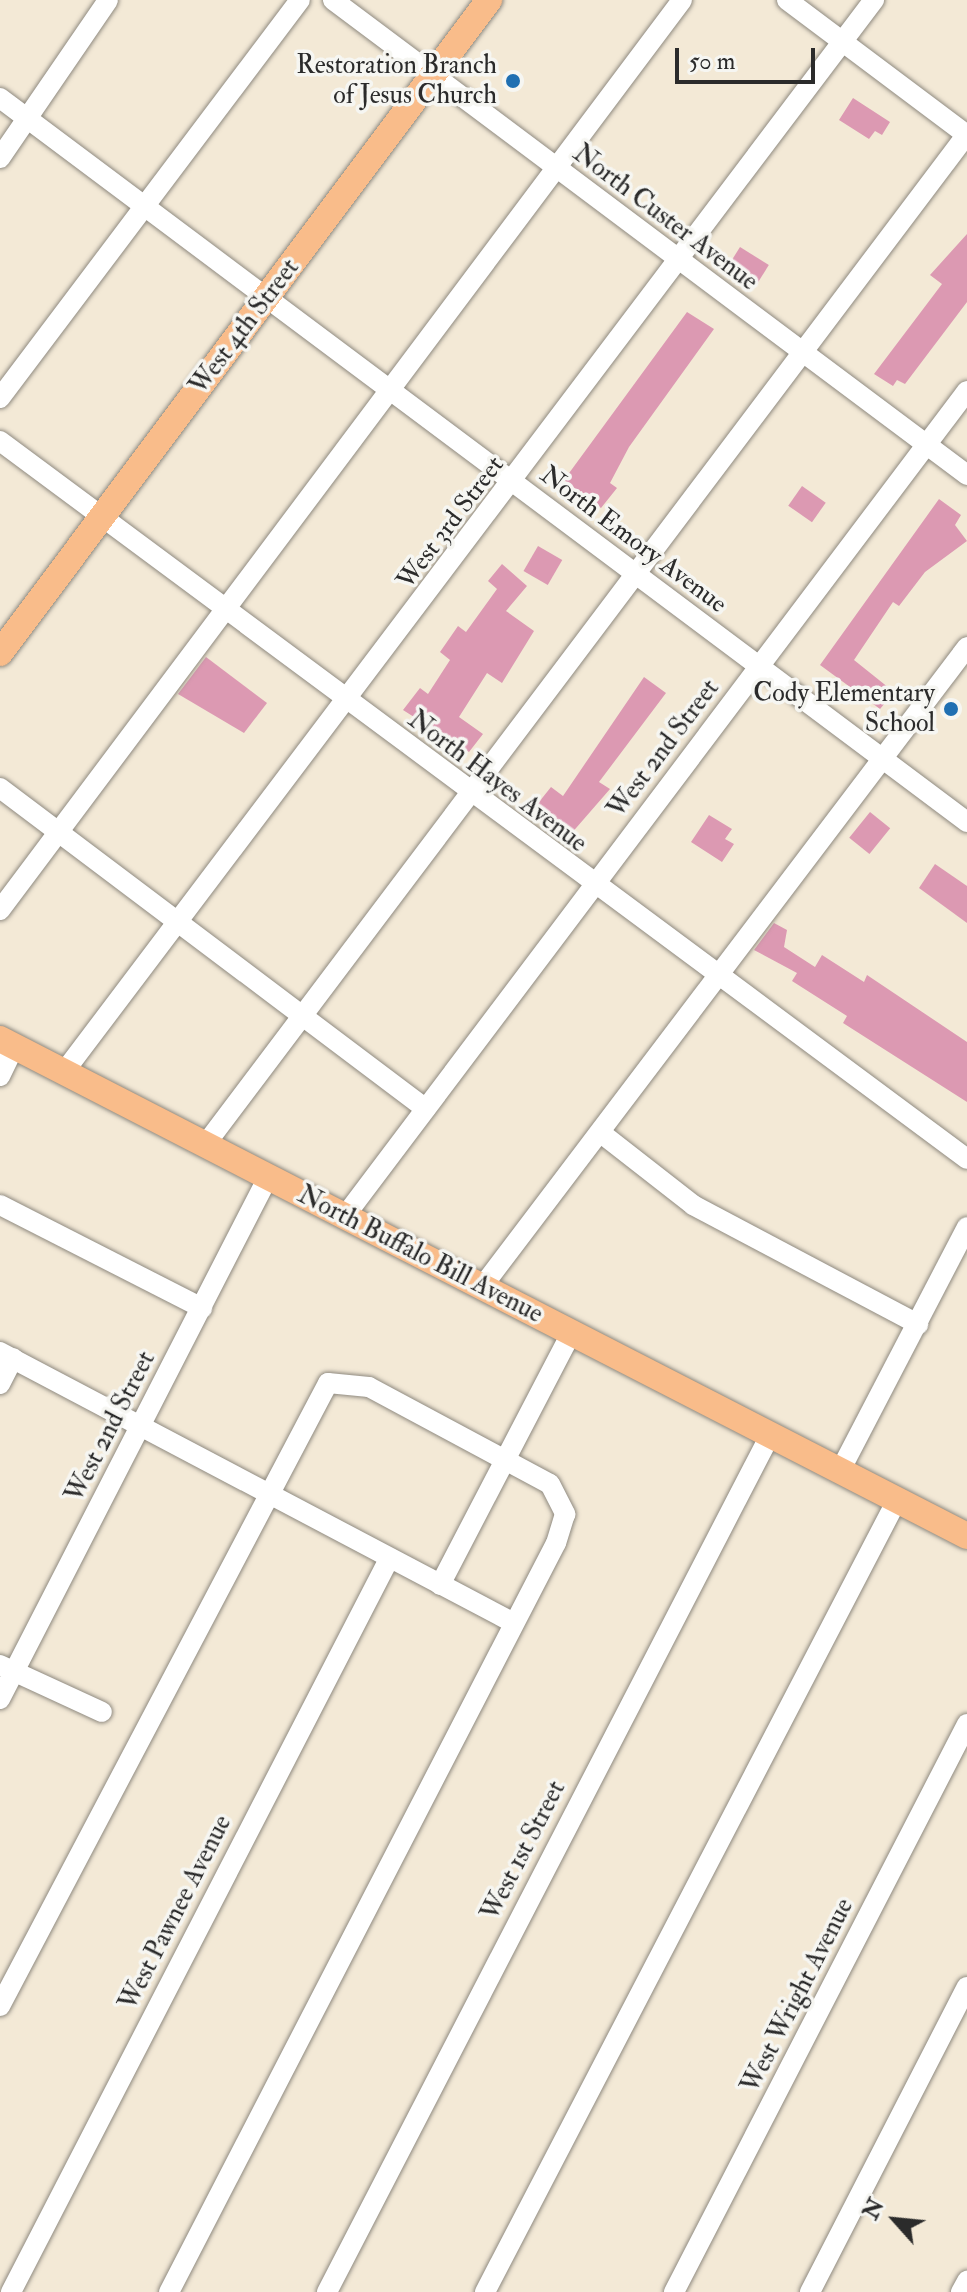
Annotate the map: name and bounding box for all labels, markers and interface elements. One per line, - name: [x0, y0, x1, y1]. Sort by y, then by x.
- scale bar: [679, 32, 819, 82]
- text: 50 m: [689, 46, 735, 77]
- place label: Restoration Branch of Jesus Church: [296, 50, 497, 112]
- marker: Restoration Branch of Jesus Church: [504, 72, 522, 90]
- street label: North Custer Avenue: [566, 138, 764, 298]
- street label: West 4th Street: [184, 253, 306, 401]
- street label: West 3rd Street: [391, 450, 511, 596]
- street label: North Emory Avenue: [534, 460, 732, 620]
- street label: West 2nd Street: [602, 674, 726, 824]
- place label: Cody Elementary School: [753, 678, 935, 740]
- marker: Cody Elementary School: [942, 700, 960, 718]
- street label: North Hayes Avenue: [401, 705, 593, 859]
- street label: North Buffalo Bill Avenue: [292, 1180, 548, 1330]
- street label: West 2nd Street: [60, 1346, 162, 1508]
- street label: West 1st Street: [475, 1776, 573, 1926]
- street label: West Pawnee Avenue: [113, 1810, 239, 2016]
- street label: West Wright Avenue: [736, 1894, 860, 2098]
- north arrow: [855, 2180, 935, 2260]
- text: N: [857, 2194, 891, 2224]

